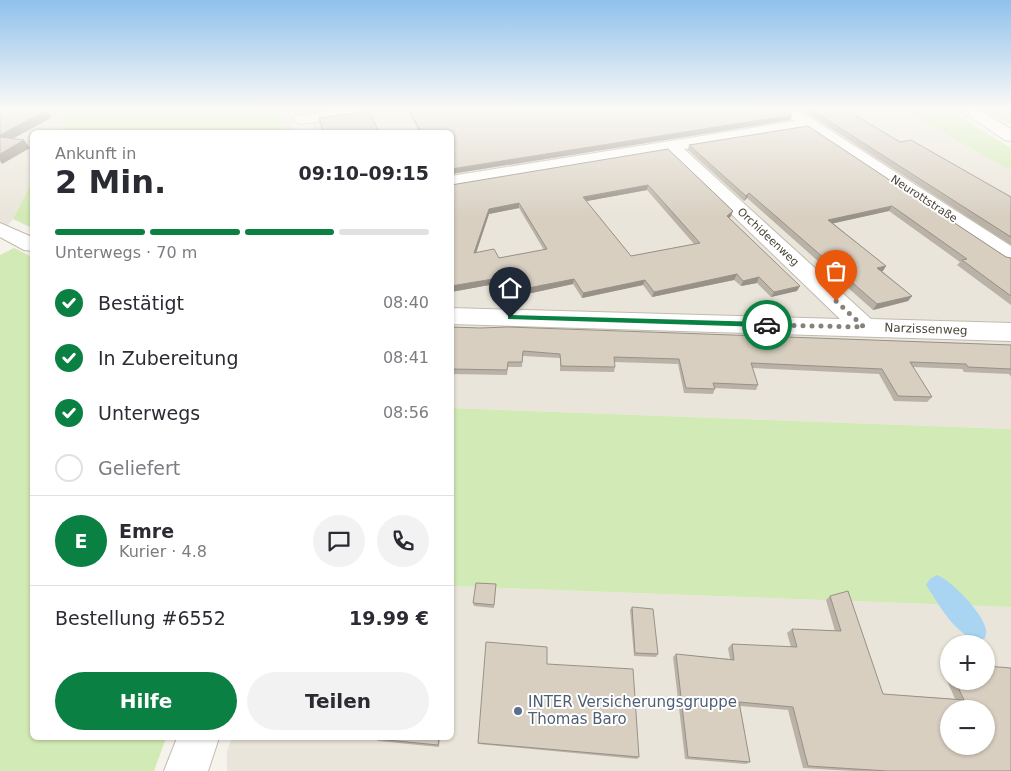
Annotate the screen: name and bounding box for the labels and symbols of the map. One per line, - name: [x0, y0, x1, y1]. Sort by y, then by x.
- street label: Neurottstraße: [888, 173, 960, 225]
- street label: Orchideenweg: [735, 205, 801, 269]
- pin: [815, 250, 857, 301]
- pin: [489, 267, 531, 318]
- courier: [742, 300, 792, 350]
- street label: Narzissenweg: [884, 321, 968, 337]
- place label: INTER Versicherungsgruppe Thomas Baro: [527, 693, 737, 728]
- marker: INTER Versicherungsgruppe Thomas Baro: [512, 705, 524, 717]

